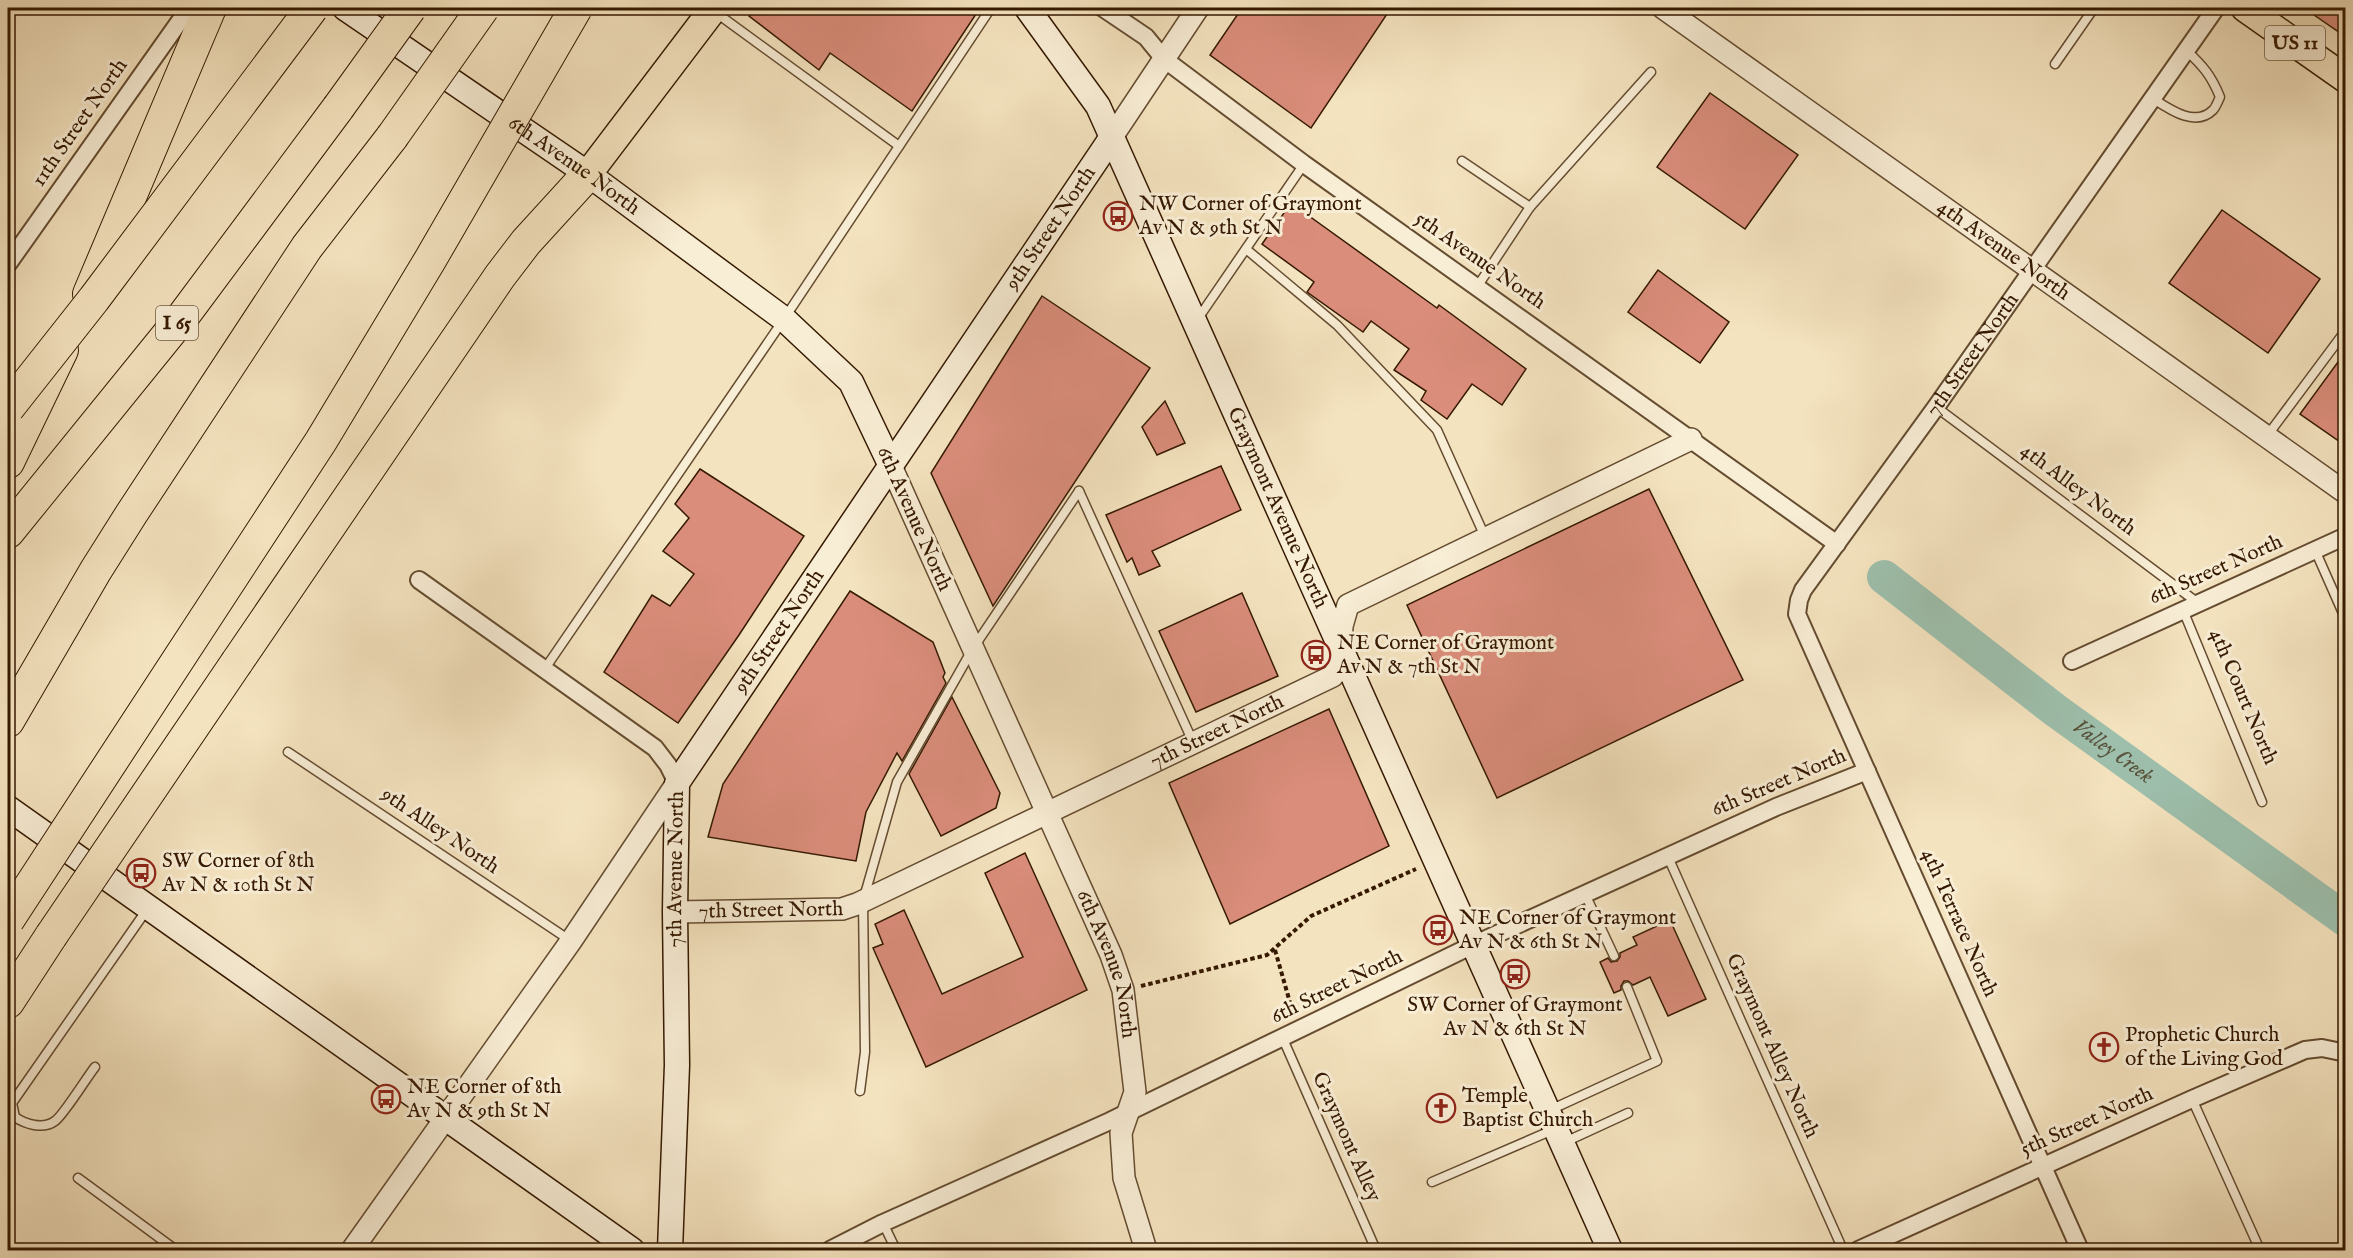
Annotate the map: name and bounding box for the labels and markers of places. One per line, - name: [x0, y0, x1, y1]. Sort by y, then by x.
- place label: NW Corner of Graymont Av N & 9th St N: [1138, 191, 1362, 242]
- bus stop icon: NW Corner of Graymont Av N & 9th St N: [1102, 200, 1134, 232]
- place label: NE Corner of Graymont Av N & 7th St N: [1336, 630, 1554, 681]
- bus stop icon: NE Corner of Graymont Av N & 7th St N: [1300, 639, 1332, 671]
- place label: SW Corner of 8th Av N & 10th St N: [161, 848, 315, 899]
- bus stop icon: SW Corner of 8th Av N & 10th St N: [125, 857, 157, 889]
- place label: NE Corner of Graymont Av N & 6th St N: [1458, 905, 1676, 956]
- bus stop icon: NE Corner of Graymont Av N & 6th St N: [1422, 914, 1454, 946]
- bus stop icon: SW Corner of Graymont Av N & 6th St N: [1499, 958, 1531, 990]
- place label: SW Corner of Graymont Av N & 6th St N: [1407, 992, 1623, 1043]
- place label: Prophetic Church of the Living God: [2125, 1022, 2284, 1073]
- church icon: Prophetic Church of the Living God: [2088, 1031, 2120, 1063]
- place label: NE Corner of 8th Av N & 9th St N: [406, 1074, 561, 1125]
- bus stop icon: NE Corner of 8th Av N & 9th St N: [370, 1083, 402, 1115]
- place label: Temple Baptist Church: [1462, 1083, 1593, 1134]
- church icon: Temple Baptist Church: [1425, 1092, 1457, 1124]

